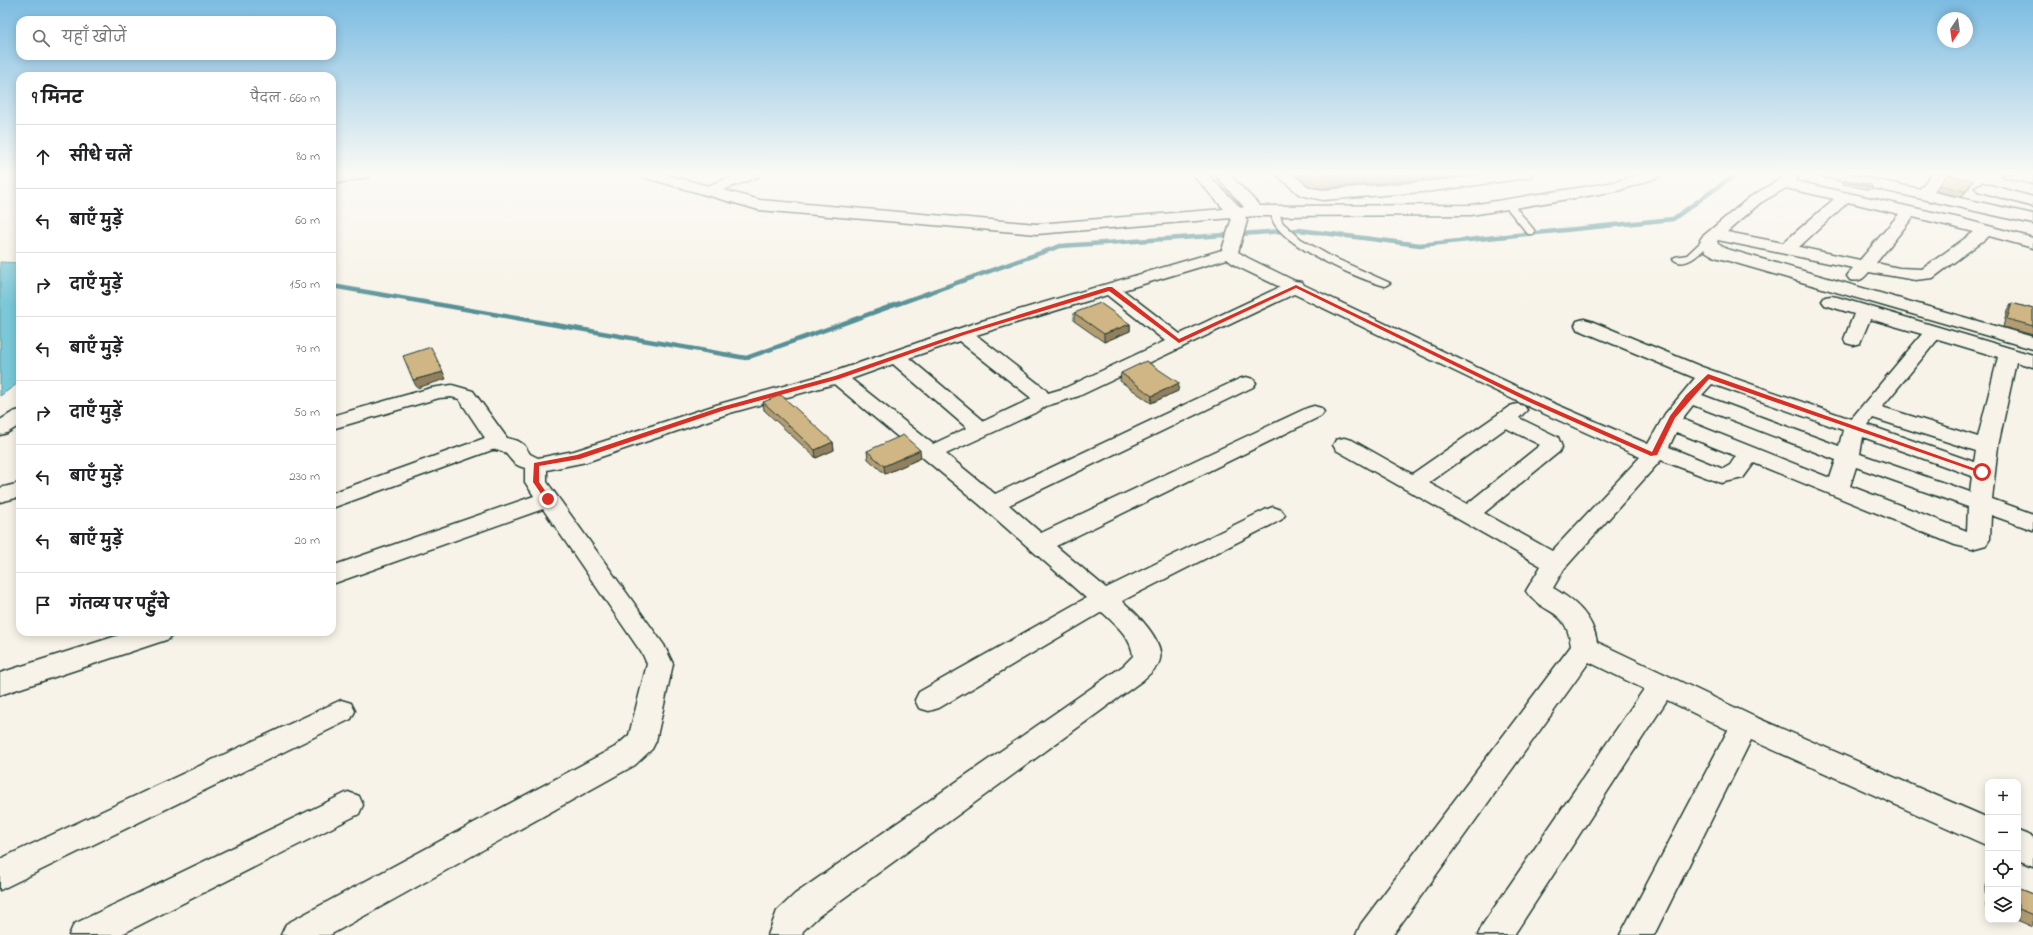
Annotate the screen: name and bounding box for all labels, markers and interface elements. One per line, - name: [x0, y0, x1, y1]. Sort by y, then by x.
- north arrow: [1937, 12, 1973, 48]
- search box: [16, 16, 336, 60]
- icon: search: [30, 27, 52, 49]
- text: यहाँ खोजें: [62, 27, 126, 49]
- text: 9 मिनट: [32, 86, 83, 111]
- text: पैदल · 660 m: [250, 89, 320, 108]
- icon: ahead: [32, 146, 54, 168]
- text: सीधे चलें: [70, 146, 131, 168]
- text: 80 m: [296, 147, 320, 166]
- icon: left: [32, 210, 54, 232]
- text: बाएँ मुड़ें: [70, 210, 123, 232]
- text: 60 m: [295, 211, 320, 230]
- icon: right: [32, 274, 54, 296]
- text: दाएँ मुड़ें: [70, 274, 122, 296]
- text: 150 m: [289, 275, 320, 294]
- icon: left: [32, 338, 54, 360]
- text: बाएँ मुड़ें: [70, 338, 123, 360]
- text: 70 m: [296, 339, 320, 358]
- icon: right: [32, 402, 54, 424]
- text: दाएँ मुड़ें: [70, 402, 122, 424]
- text: 50 m: [294, 403, 320, 422]
- route start: [1973, 463, 1991, 481]
- icon: left: [32, 466, 54, 488]
- text: बाएँ मुड़ें: [70, 466, 123, 488]
- text: 230 m: [289, 467, 320, 486]
- route end: [539, 490, 557, 508]
- icon: left: [32, 530, 54, 552]
- text: बाएँ मुड़ें: [70, 530, 123, 552]
- text: 20 m: [295, 531, 320, 550]
- icon: arrive: [32, 594, 54, 616]
- text: गंतव्य पर पहुँचे: [70, 594, 169, 616]
- map controls: [1985, 779, 2021, 923]
- button: +: [1985, 779, 2021, 815]
- button: −: [1985, 815, 2021, 851]
- button: locate: [1985, 851, 2021, 887]
- button: layers: [1985, 887, 2021, 923]

